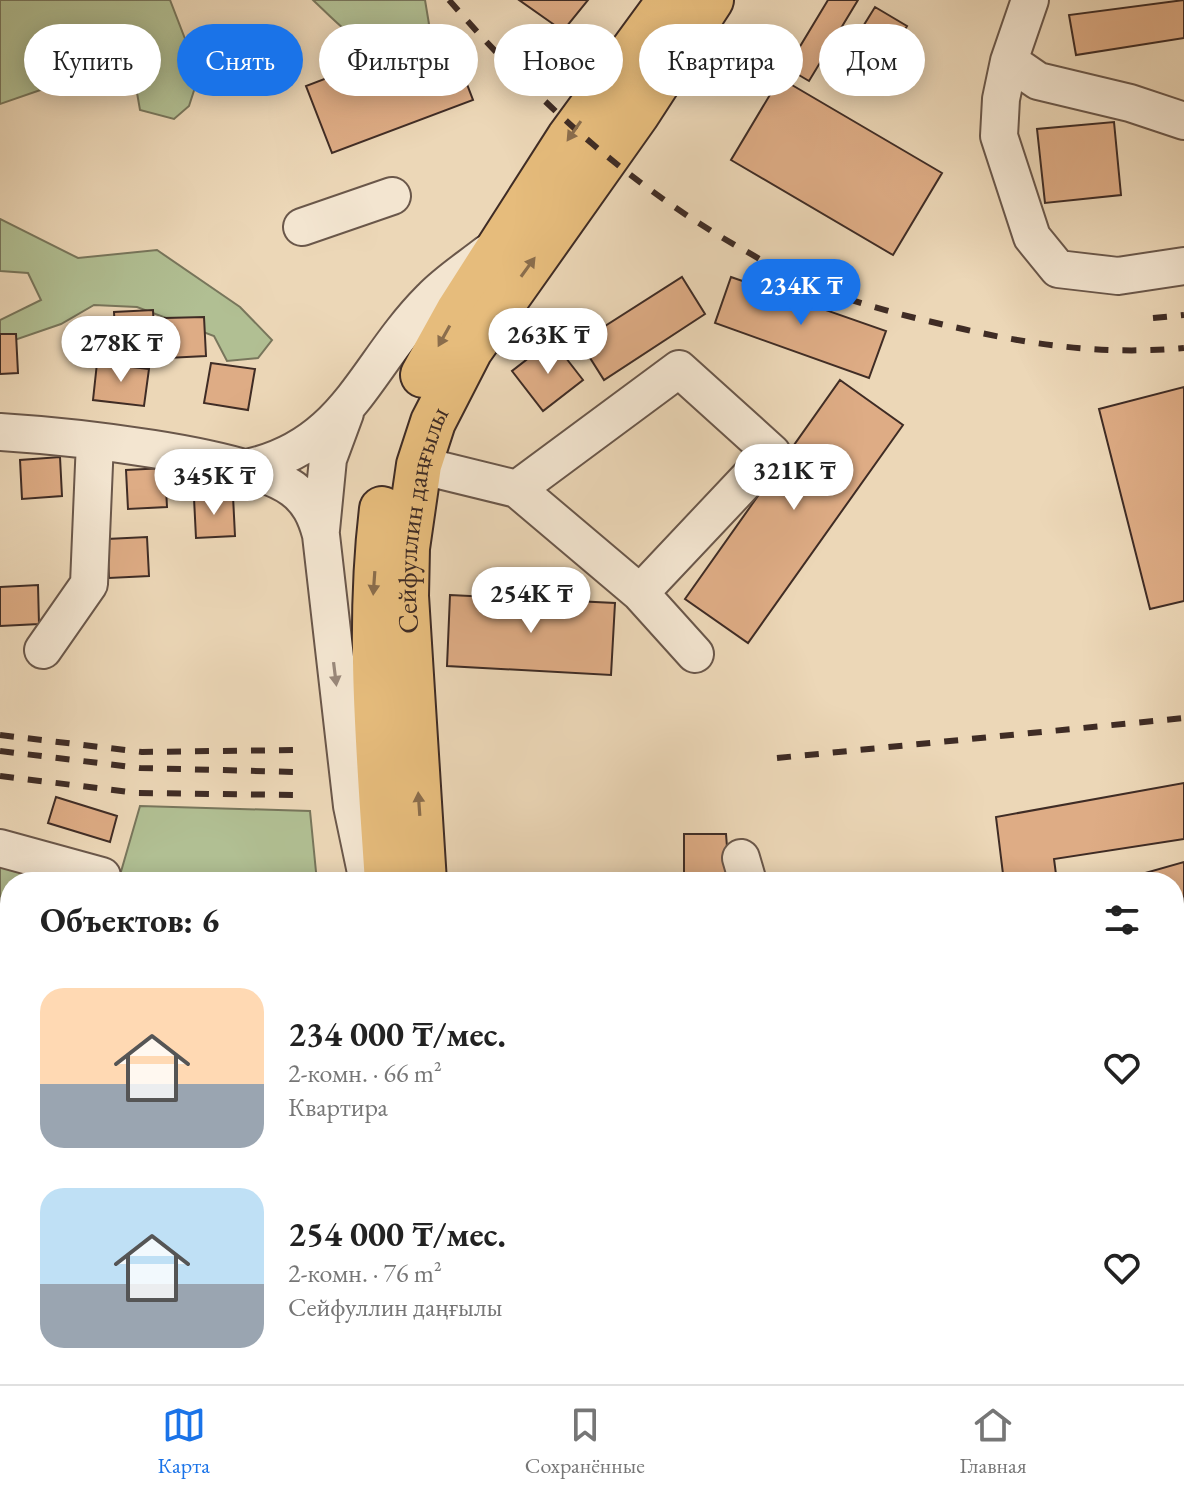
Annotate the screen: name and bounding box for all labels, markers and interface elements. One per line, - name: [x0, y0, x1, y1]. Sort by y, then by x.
- chip: Купить: [24, 24, 161, 96]
- chip: Снять: [177, 24, 303, 96]
- chip: Фильтры: [319, 24, 478, 96]
- chip: Новое: [494, 24, 623, 96]
- chip: Квартира: [639, 24, 803, 96]
- chip: Дом: [819, 24, 925, 96]
- one-way arrow: [567, 120, 582, 141]
- one-way arrow: [520, 256, 536, 278]
- pin: 234K ₸: [736, 259, 866, 327]
- text: 234K ₸: [759, 268, 843, 302]
- pin: 263K ₸: [483, 308, 613, 376]
- pin: 278K ₸: [56, 316, 186, 384]
- text: 263K ₸: [506, 317, 590, 351]
- text: 278K ₸: [79, 325, 163, 359]
- one-way arrow: [437, 325, 451, 347]
- street label: Сейфуллин даңғылы: [388, 400, 456, 635]
- pin: 321K ₸: [729, 444, 859, 512]
- pin: 345K ₸: [149, 449, 279, 517]
- text: 321K ₸: [752, 453, 836, 487]
- text: 345K ₸: [172, 458, 256, 492]
- pin: 254K ₸: [466, 567, 596, 635]
- one-way arrow: [367, 571, 380, 596]
- text: 254K ₸: [489, 576, 573, 610]
- one-way arrow: [329, 662, 342, 687]
- one-way arrow: [412, 791, 425, 816]
- text: Объектов: 6: [40, 898, 219, 942]
- icon: filters: [1100, 898, 1144, 942]
- text: 234 000 ₸/мес.: [288, 1012, 506, 1056]
- icon: home: [104, 1020, 200, 1116]
- icon: heart: [1100, 1046, 1144, 1090]
- text: 2-комн. · 66 m²: [288, 1056, 442, 1090]
- text: Квартира: [288, 1090, 388, 1124]
- text: 254 000 ₸/мес.: [288, 1212, 506, 1256]
- icon: home: [104, 1220, 200, 1316]
- icon: heart: [1100, 1246, 1144, 1290]
- text: 2-комн. · 76 m²: [288, 1256, 442, 1290]
- text: Сейфуллин даңғылы: [288, 1290, 502, 1324]
- tab: Карта: [157, 1403, 210, 1480]
- tab: Сохранённые: [525, 1403, 645, 1480]
- tab: Главная: [960, 1403, 1027, 1480]

